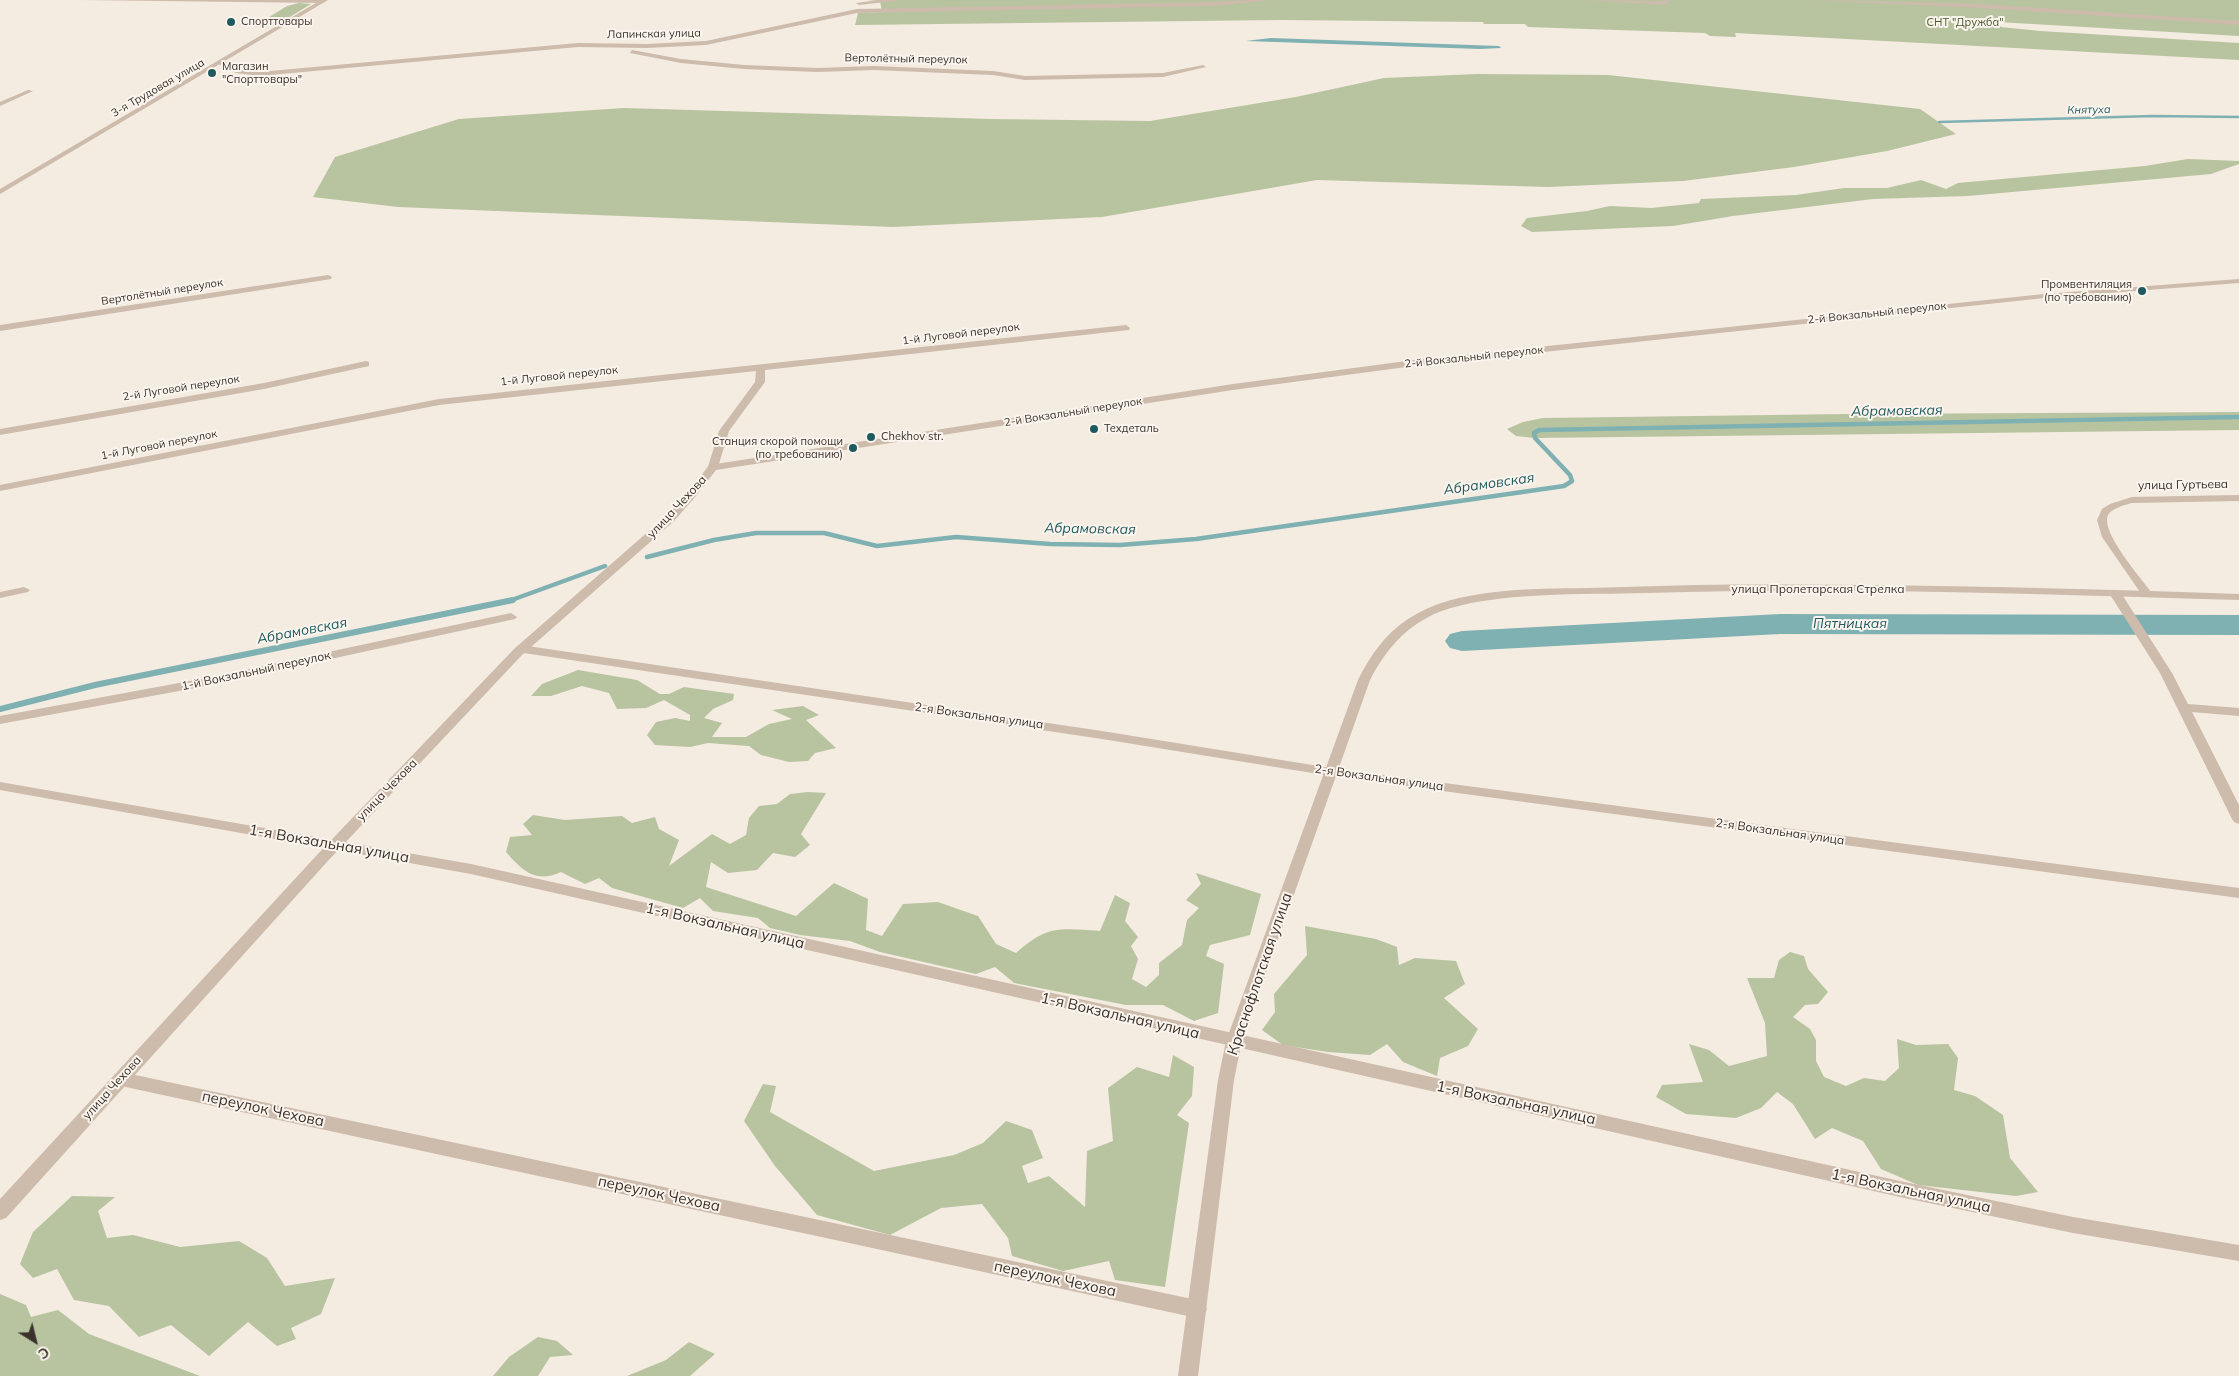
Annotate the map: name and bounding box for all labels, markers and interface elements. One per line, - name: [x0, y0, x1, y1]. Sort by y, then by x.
- place label: Спорттовары: [241, 15, 312, 29]
- marker: Спорттовары: [225, 16, 237, 28]
- park label: СНТ "Дружба": [1926, 16, 2004, 30]
- street label: Лапинская улица: [607, 27, 701, 41]
- street label: Вертолётный переулок: [844, 51, 968, 67]
- street label: 3-я Трудовая улица: [109, 56, 207, 120]
- place label: Магазин "Спорттовары": [222, 60, 302, 86]
- marker: Магазин "Спорттовары": [206, 67, 218, 79]
- water label: Княтуха: [2067, 103, 2111, 117]
- street label: Вертолётный переулок: [100, 276, 224, 308]
- place label: Промвентиляция (по требованию): [2041, 278, 2132, 304]
- marker: Промвентиляция (по требованию): [2136, 285, 2148, 297]
- street label: 2-й Вокзальный переулок: [1807, 299, 1947, 327]
- street label: 1-й Луговой переулок: [902, 320, 1020, 348]
- street label: 2-й Вокзальный переулок: [1404, 343, 1544, 371]
- street label: 1-й Луговой переулок: [500, 363, 618, 389]
- street label: 2-й Луговой переулок: [122, 372, 240, 404]
- street label: 2-й Вокзальный переулок: [1003, 395, 1143, 429]
- water label: Абрамовская: [1851, 402, 1943, 420]
- place label: Техдеталь: [1104, 422, 1159, 436]
- marker: Техдеталь: [1088, 423, 1100, 435]
- street label: 1-й Луговой переулок: [100, 427, 218, 463]
- place label: Chekhov str.: [881, 430, 943, 444]
- marker: Chekhov str.: [865, 431, 877, 443]
- place label: Станция скорой помощи (по требованию): [712, 435, 843, 461]
- marker: Станция скорой помощи (по требованию): [847, 442, 859, 454]
- water label: Абрамовская: [1443, 469, 1535, 499]
- street label: улица Чехова: [644, 473, 710, 541]
- street label: улица Гуртьева: [2138, 477, 2228, 493]
- water label: Абрамовская: [1044, 520, 1136, 538]
- street label: улица Пролетарская Стрелка: [1731, 582, 1905, 596]
- water label: Абрамовская: [256, 614, 348, 648]
- water label: Пятницкая: [1813, 616, 1887, 632]
- street label: 1-й Вокзальный переулок: [180, 648, 332, 694]
- street label: 2-я Вокзальная улица: [914, 700, 1044, 732]
- street label: улица Чехова: [354, 756, 420, 824]
- street label: 2-я Вокзальная улица: [1314, 762, 1444, 794]
- street label: 2-я Вокзальная улица: [1715, 816, 1845, 848]
- street label: 1-я Вокзальная улица: [247, 821, 411, 867]
- street label: Краснофлотская улица: [1224, 890, 1296, 1058]
- street label: 1-я Вокзальная улица: [644, 899, 806, 953]
- street label: 1-я Вокзальная улица: [1039, 989, 1201, 1043]
- street label: улица Чехова: [80, 1053, 144, 1123]
- street label: 1-я Вокзальная улица: [1435, 1077, 1597, 1129]
- street label: переулок Чехова: [200, 1087, 326, 1131]
- street label: 1-я Вокзальная улица: [1830, 1165, 1992, 1217]
- street label: переулок Чехова: [596, 1172, 722, 1216]
- street label: переулок Чехова: [992, 1257, 1118, 1301]
- north arrow: [10, 1316, 60, 1366]
- text: С: [35, 1343, 53, 1363]

